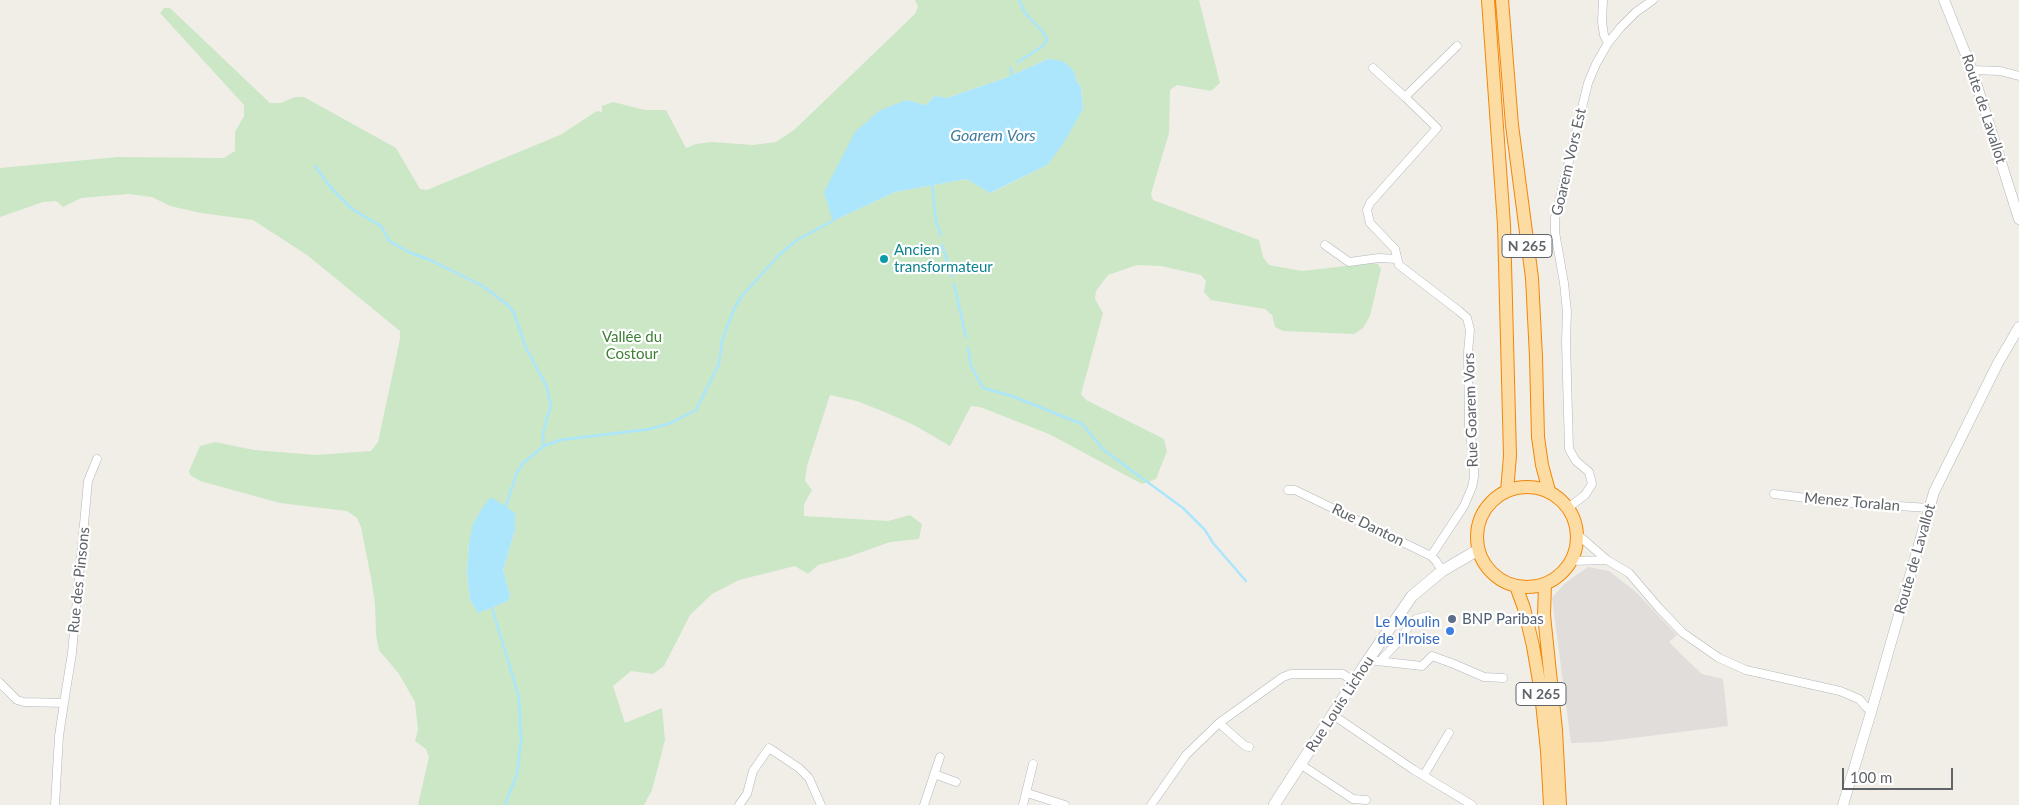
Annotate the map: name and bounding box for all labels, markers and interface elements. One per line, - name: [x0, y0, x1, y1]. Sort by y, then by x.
- street label: Route de Lavallot: [1958, 52, 2010, 166]
- street label: Goarem Vors Est: [1548, 106, 1590, 218]
- water label: Goarem Vors: [950, 126, 1036, 146]
- road number: N 265: [1502, 235, 1552, 258]
- place label: Ancien transformateur: [894, 241, 993, 276]
- marker: Ancien transformateur: [878, 253, 890, 265]
- park label: Vallée du Costour: [602, 328, 662, 363]
- street label: Rue Goarem Vors: [1460, 352, 1482, 468]
- street label: Menez Toralan: [1803, 489, 1901, 515]
- street label: Rue Danton: [1329, 500, 1407, 550]
- street label: Route de Lavallot: [1891, 502, 1939, 616]
- street label: Rue des Pinsons: [64, 526, 94, 634]
- place label: BNP Paribas: [1462, 610, 1544, 628]
- place label: Le Moulin de l'Iroise: [1375, 613, 1440, 648]
- marker: BNP Paribas: [1446, 613, 1458, 625]
- marker: Le Moulin de l'Iroise: [1444, 625, 1456, 637]
- street label: Rue Louis Lichou: [1302, 653, 1378, 755]
- road number: N 265: [1516, 682, 1566, 706]
- scale bar: [1844, 758, 1955, 790]
- text: 100 m: [1850, 768, 1892, 786]

